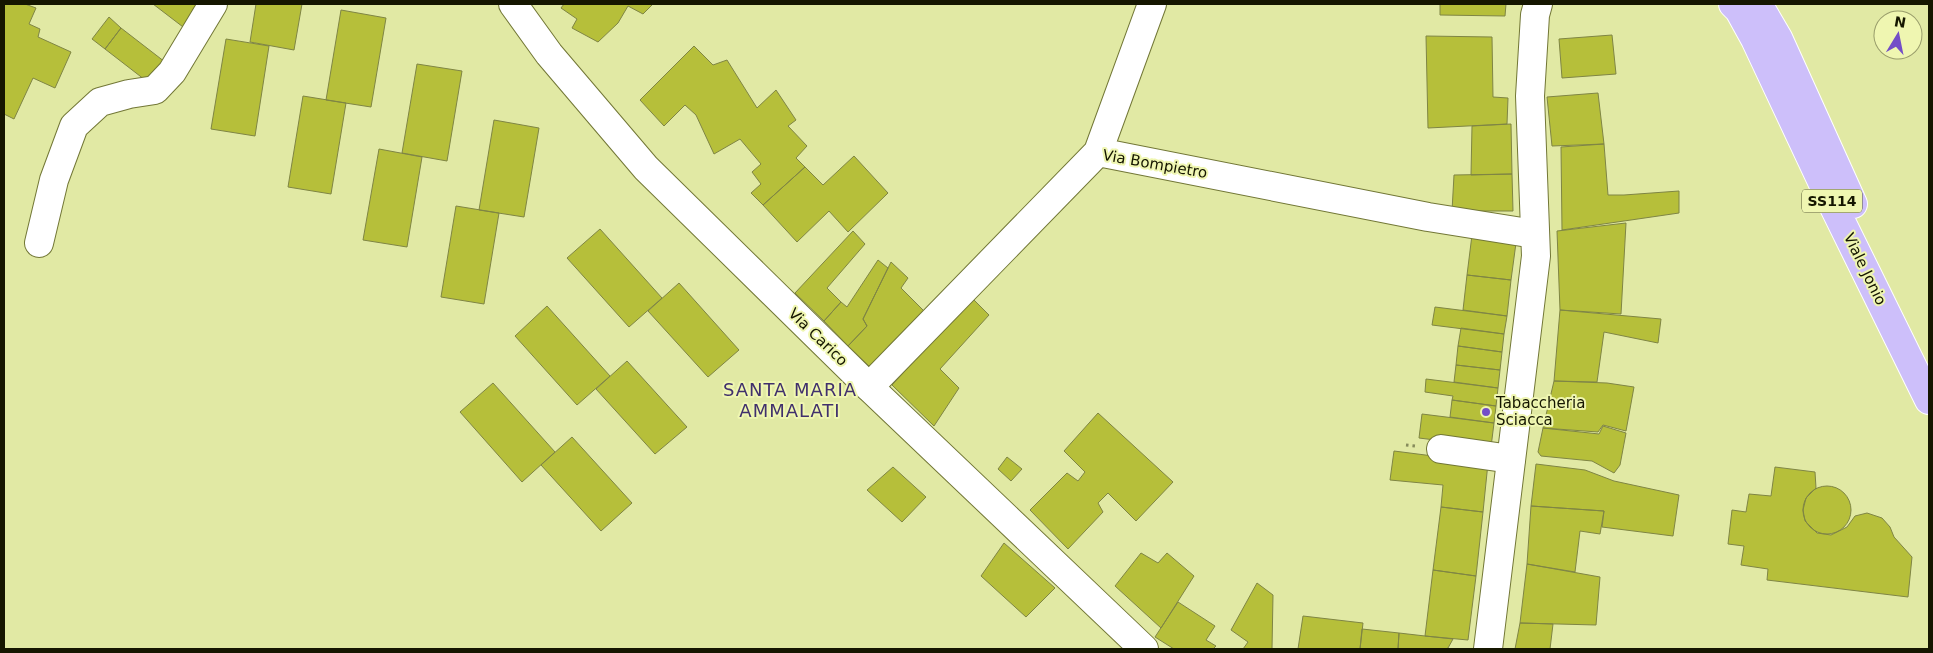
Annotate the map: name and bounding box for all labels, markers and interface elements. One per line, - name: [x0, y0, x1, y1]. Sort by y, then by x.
- north arrow: [1873, 10, 1923, 60]
- text: N: [1893, 13, 1907, 31]
- street label: Via Bompietro: [1101, 146, 1209, 182]
- road number: SS114: [1802, 190, 1862, 212]
- street label: Viale Jonio: [1840, 230, 1890, 308]
- street label: Via Carico: [785, 304, 851, 370]
- district label: SANTA MARIA AMMALATI: [723, 379, 857, 421]
- place label: Tabaccheria Sciacca: [1495, 394, 1585, 429]
- marker: Tabaccheria Sciacca: [1480, 406, 1492, 418]

